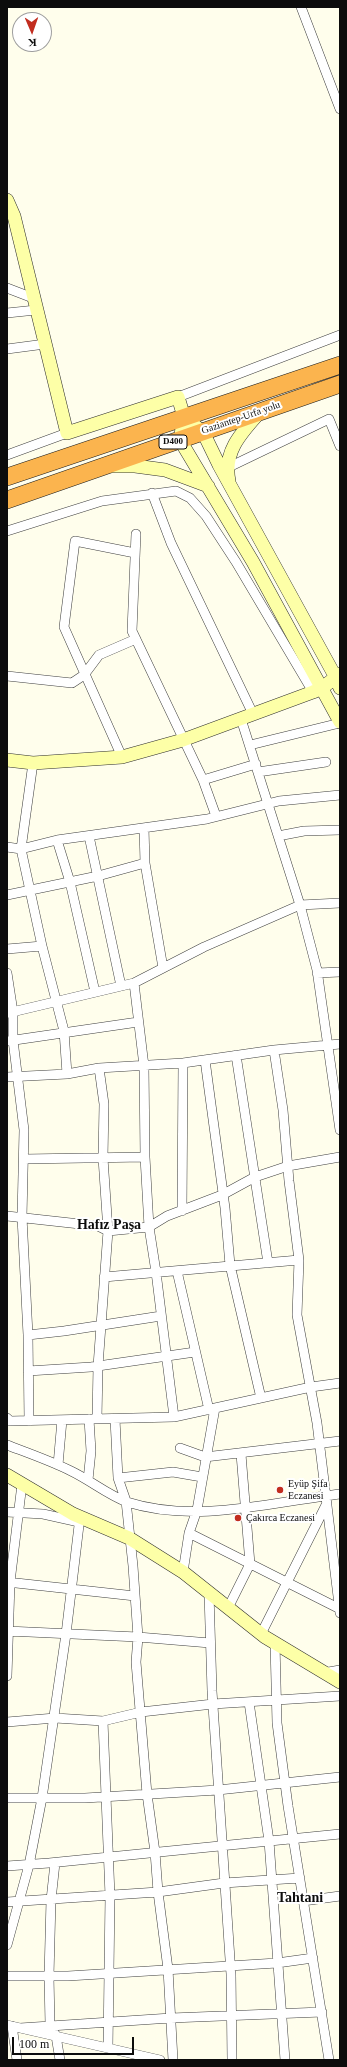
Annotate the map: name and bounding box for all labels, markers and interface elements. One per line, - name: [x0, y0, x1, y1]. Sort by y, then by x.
- north arrow: [12, 12, 52, 52]
- text: K: [28, 37, 37, 49]
- street label: Gaziantep-Urfa yolu: [200, 399, 282, 437]
- road number: D400: [159, 435, 187, 449]
- district label: Hafız Paşa: [77, 1217, 141, 1233]
- place label: Eyüp Şifa Eczanesi: [288, 1478, 328, 1502]
- marker: Eyüp Şifa Eczanesi: [275, 1485, 285, 1495]
- place label: Çakırca Eczanesi: [246, 1512, 315, 1524]
- marker: Çakırca Eczanesi: [233, 1513, 243, 1523]
- district label: Tahtani: [277, 1890, 323, 1906]
- scale bar: [14, 2029, 136, 2055]
- text: 100 m: [19, 2037, 49, 2051]

